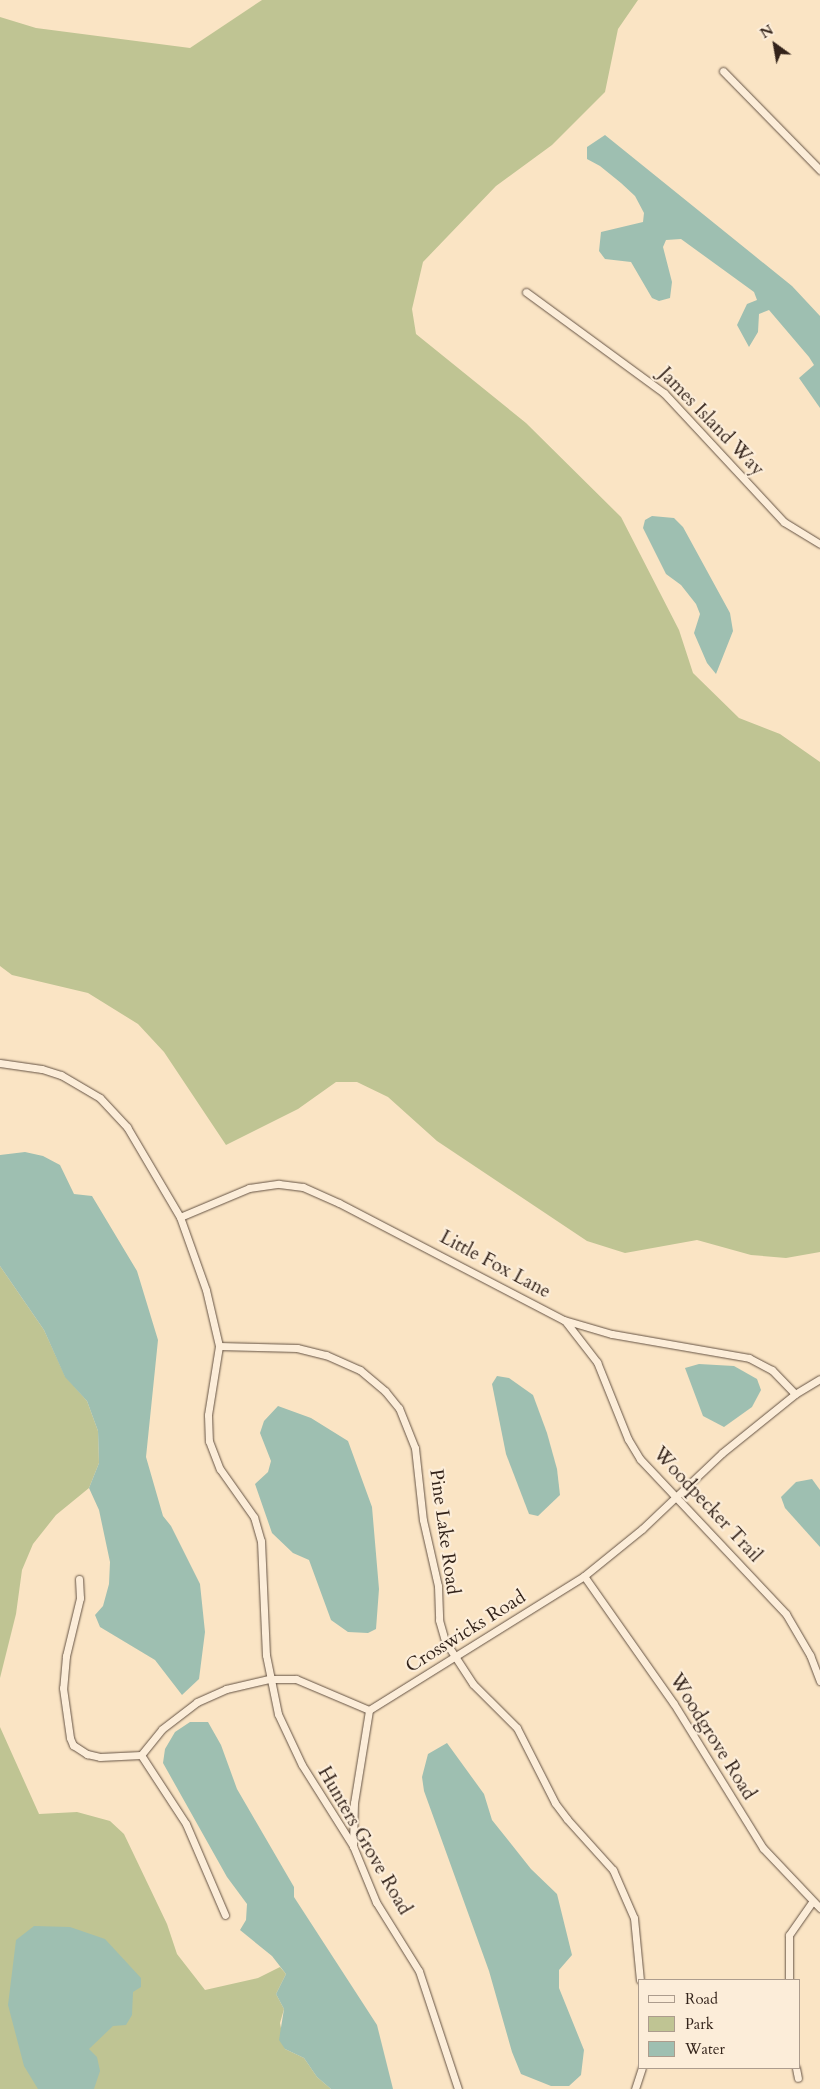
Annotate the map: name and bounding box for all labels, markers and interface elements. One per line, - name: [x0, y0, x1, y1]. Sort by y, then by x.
- north arrow: [750, 20, 800, 70]
- text: N: [757, 21, 777, 43]
- street label: James Island Way: [654, 363, 768, 481]
- street label: Little Fox Lane: [436, 1226, 554, 1304]
- street label: Woodpecker Trail: [648, 1443, 766, 1567]
- street label: Pine Lake Road: [424, 1468, 464, 1596]
- street label: Crosswicks Road: [402, 1586, 530, 1678]
- street label: Woodgrove Road: [664, 1670, 760, 1804]
- street label: Hunters Grove Road: [312, 1763, 416, 1919]
- legend: [638, 1979, 800, 2069]
- text: Road: [685, 1989, 718, 2009]
- text: Park: [685, 2014, 714, 2034]
- text: Water: [685, 2039, 725, 2059]

